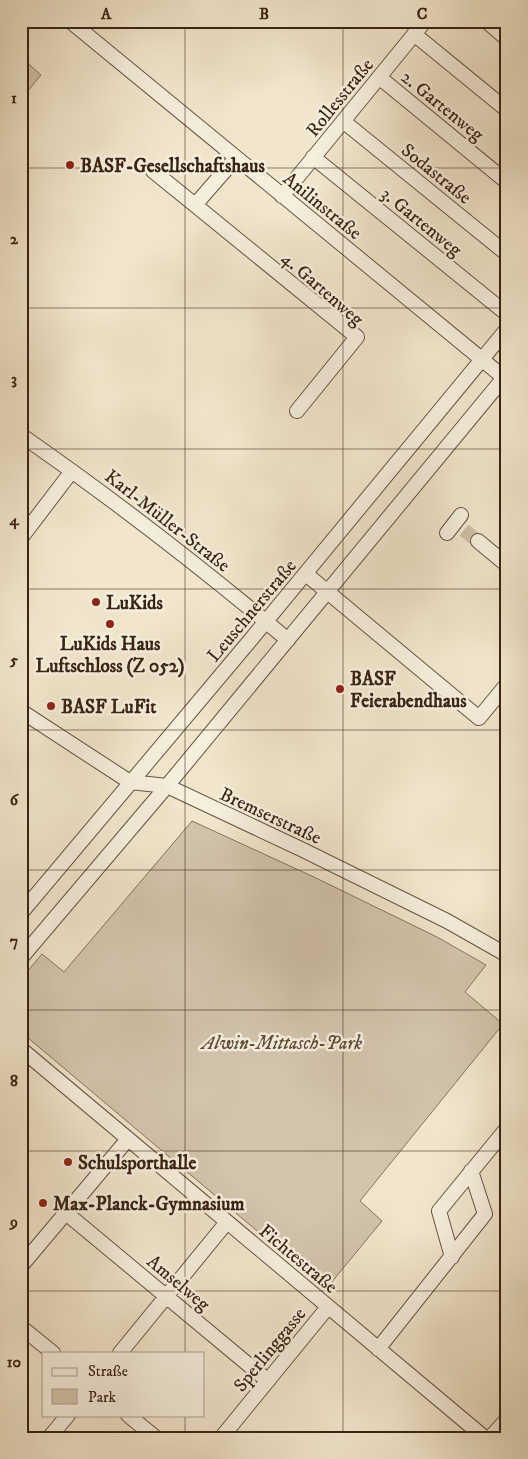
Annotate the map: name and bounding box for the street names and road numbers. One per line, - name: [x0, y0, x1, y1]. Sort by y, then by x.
- street label: Rollesstraße: [302, 54, 379, 142]
- street label: 2. Gartenweg: [396, 66, 489, 147]
- street label: Sodastraße: [396, 139, 476, 210]
- street label: Anilinstraße: [278, 168, 366, 245]
- street label: 3. Gartenweg: [376, 183, 467, 262]
- street label: 4. Gartenweg: [276, 247, 368, 332]
- street label: Karl-Müller-Straße: [100, 465, 234, 577]
- street label: Leuschnerstraße: [203, 555, 302, 667]
- street label: Bremserstraße: [216, 783, 325, 850]
- street label: Fichtestraße: [254, 1220, 342, 1299]
- street label: Amselweg: [142, 1250, 215, 1317]
- street label: Sperlinggasse: [229, 1303, 311, 1397]

